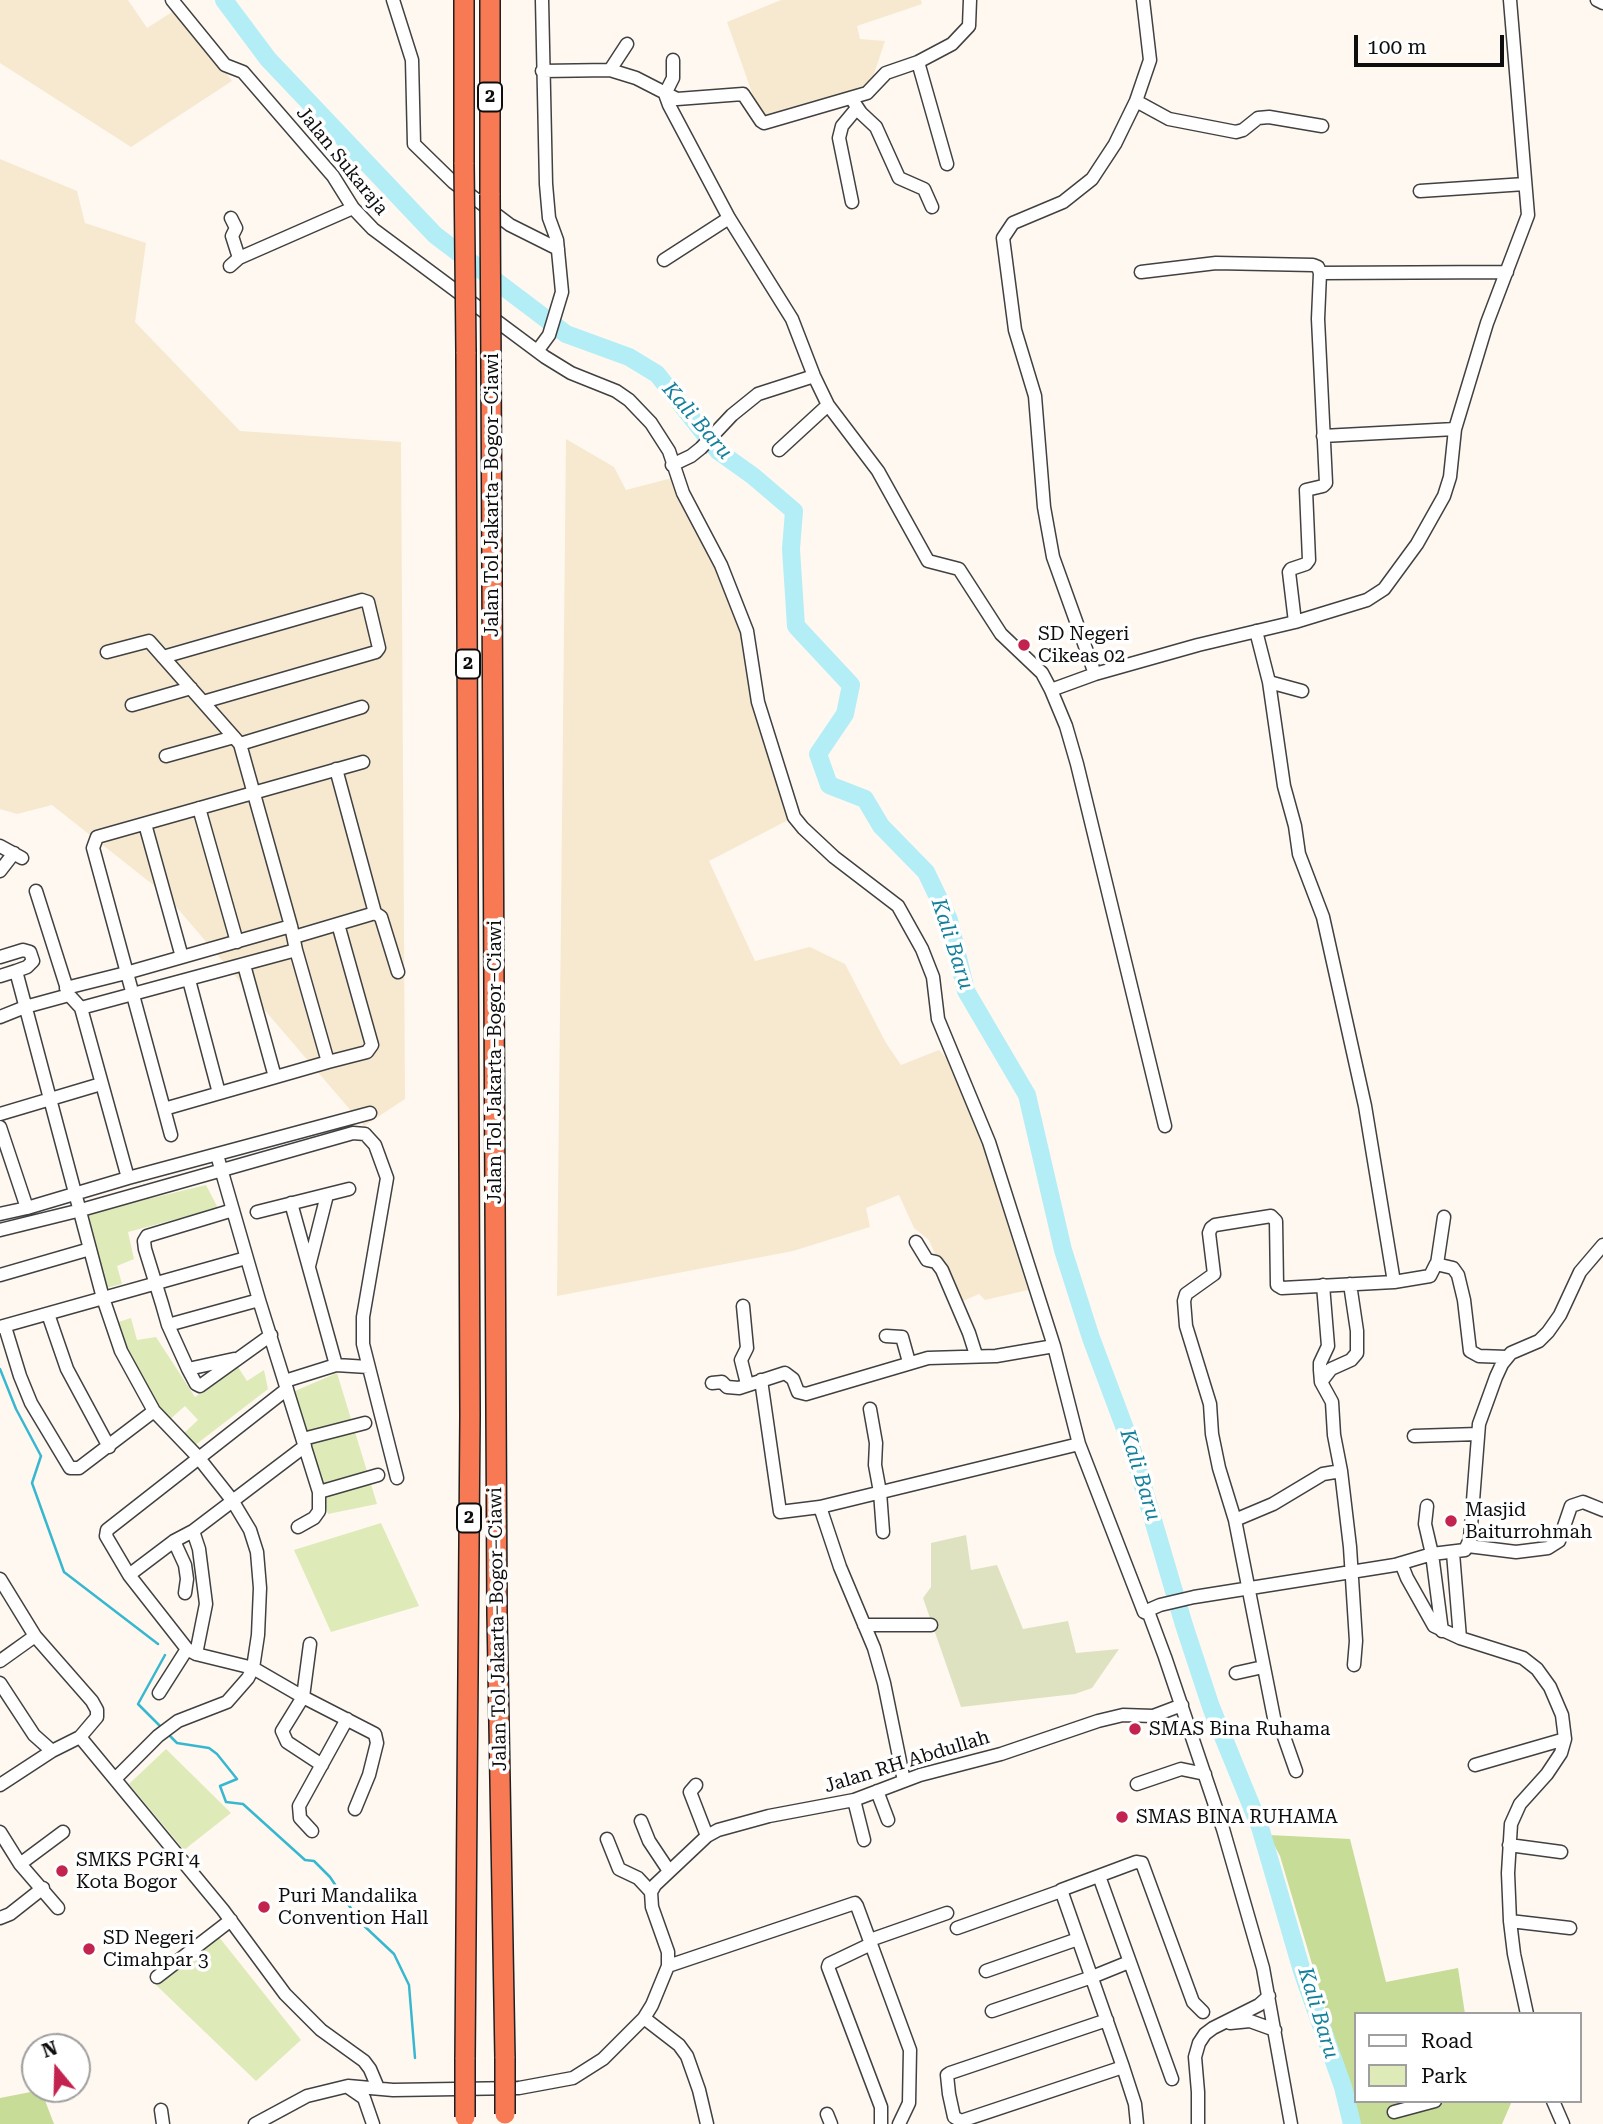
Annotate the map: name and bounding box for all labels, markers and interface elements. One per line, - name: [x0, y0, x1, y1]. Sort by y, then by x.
- scale bar: [1358, 21, 1508, 65]
- text: 100 m: [1367, 35, 1427, 59]
- road number: 2: [478, 82, 502, 112]
- street label: Jalan Sukaraja: [291, 102, 393, 220]
- street label: Jalan Tol Jakarta–Bogor–Ciawi: [481, 353, 503, 637]
- water label: Kali Baru: [657, 377, 737, 465]
- place label: SD Negeri Cikeas 02: [1038, 623, 1129, 667]
- marker: SD Negeri Cikeas 02: [1016, 637, 1032, 653]
- road number: 2: [456, 650, 480, 678]
- water label: Kali Baru: [925, 895, 979, 993]
- street label: Jalan Tol Jakarta–Bogor–Ciawi: [484, 920, 506, 1204]
- water label: Kali Baru: [1114, 1426, 1166, 1524]
- street label: Jalan Tol Jakarta–Bogor–Ciawi: [484, 1487, 512, 1771]
- place label: Masjid Baiturrohmah: [1465, 1499, 1592, 1543]
- road number: 2: [457, 1504, 481, 1532]
- marker: Masjid Baiturrohmah: [1443, 1513, 1459, 1529]
- place label: SMAS Bina Ruhama: [1149, 1718, 1330, 1740]
- marker: SMAS Bina Ruhama: [1127, 1721, 1143, 1737]
- street label: Jalan RH Abdullah: [822, 1726, 992, 1798]
- place label: SMAS BINA RUHAMA: [1136, 1806, 1338, 1828]
- marker: SMAS BINA RUHAMA: [1114, 1809, 1130, 1825]
- place label: SMKS PGRI 4 Kota Bogor: [76, 1849, 200, 1893]
- marker: SMKS PGRI 4 Kota Bogor: [54, 1863, 70, 1879]
- place label: Puri Mandalika Convention Hall: [278, 1885, 428, 1929]
- marker: Puri Mandalika Convention Hall: [256, 1899, 272, 1915]
- place label: SD Negeri Cimahpar 3: [103, 1927, 209, 1971]
- marker: SD Negeri Cimahpar 3: [81, 1941, 97, 1957]
- water label: Kali Baru: [1292, 1964, 1344, 2062]
- legend: [1354, 2012, 1582, 2103]
- text: Road: [1421, 2029, 1473, 2053]
- north arrow: [21, 2033, 91, 2103]
- text: N: [39, 2036, 60, 2063]
- text: Park: [1421, 2064, 1467, 2088]

